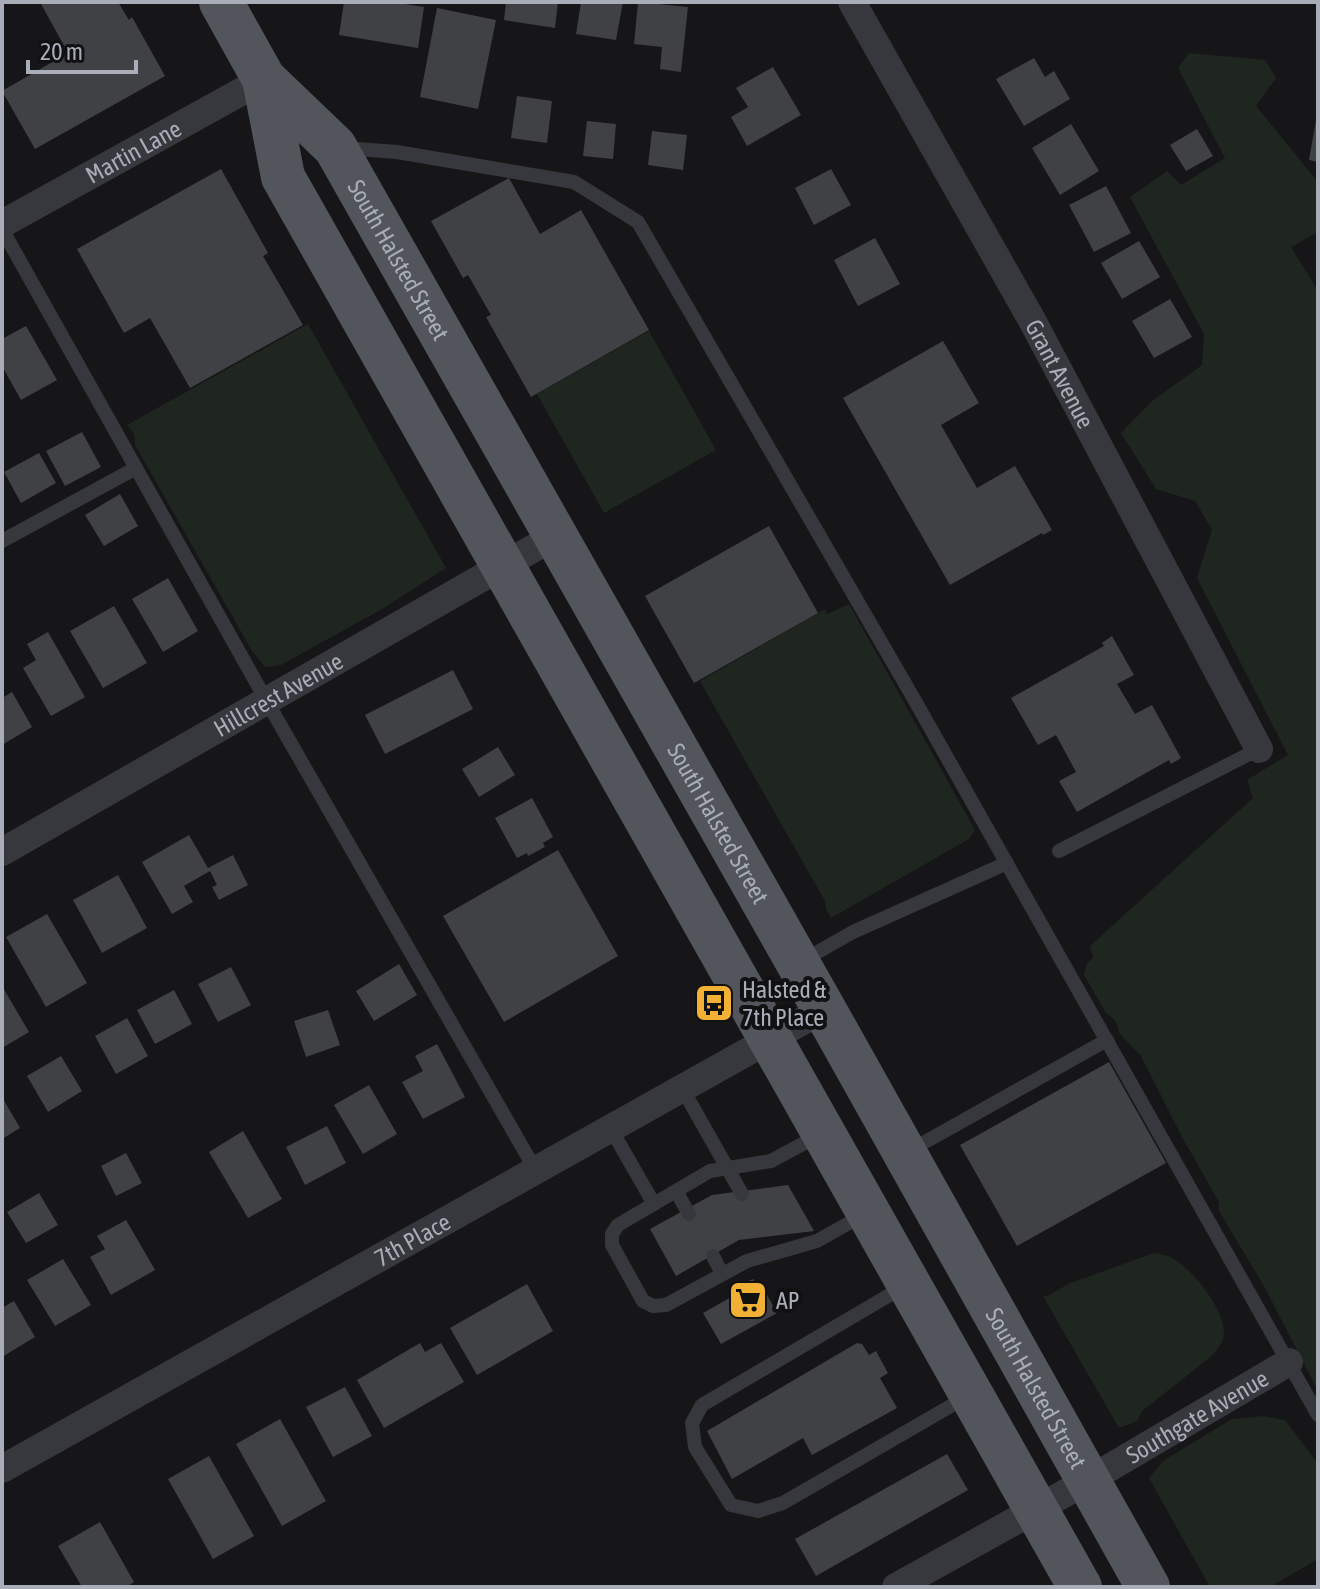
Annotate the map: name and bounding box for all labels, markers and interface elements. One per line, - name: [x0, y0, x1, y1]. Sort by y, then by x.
- scale bar: [28, 24, 136, 74]
- text: 20 m: [40, 38, 83, 65]
- street label: Martin Lane: [81, 114, 186, 188]
- street label: South Halsted Street: [343, 175, 455, 345]
- street label: Grant Avenue: [1021, 315, 1100, 432]
- street label: Hillcrest Avenue: [209, 647, 347, 742]
- street label: South Halsted Street: [663, 738, 775, 908]
- place label: Halsted & 7th Place: [742, 976, 827, 1031]
- bus stop icon: Halsted & 7th Place: [693, 982, 735, 1024]
- street label: 7th Place: [370, 1208, 455, 1271]
- supermarket icon: AP: [727, 1279, 769, 1321]
- place label: AP: [776, 1287, 800, 1314]
- street label: South Halsted Street: [981, 1303, 1092, 1473]
- street label: Southgate Avenue: [1121, 1364, 1273, 1468]

